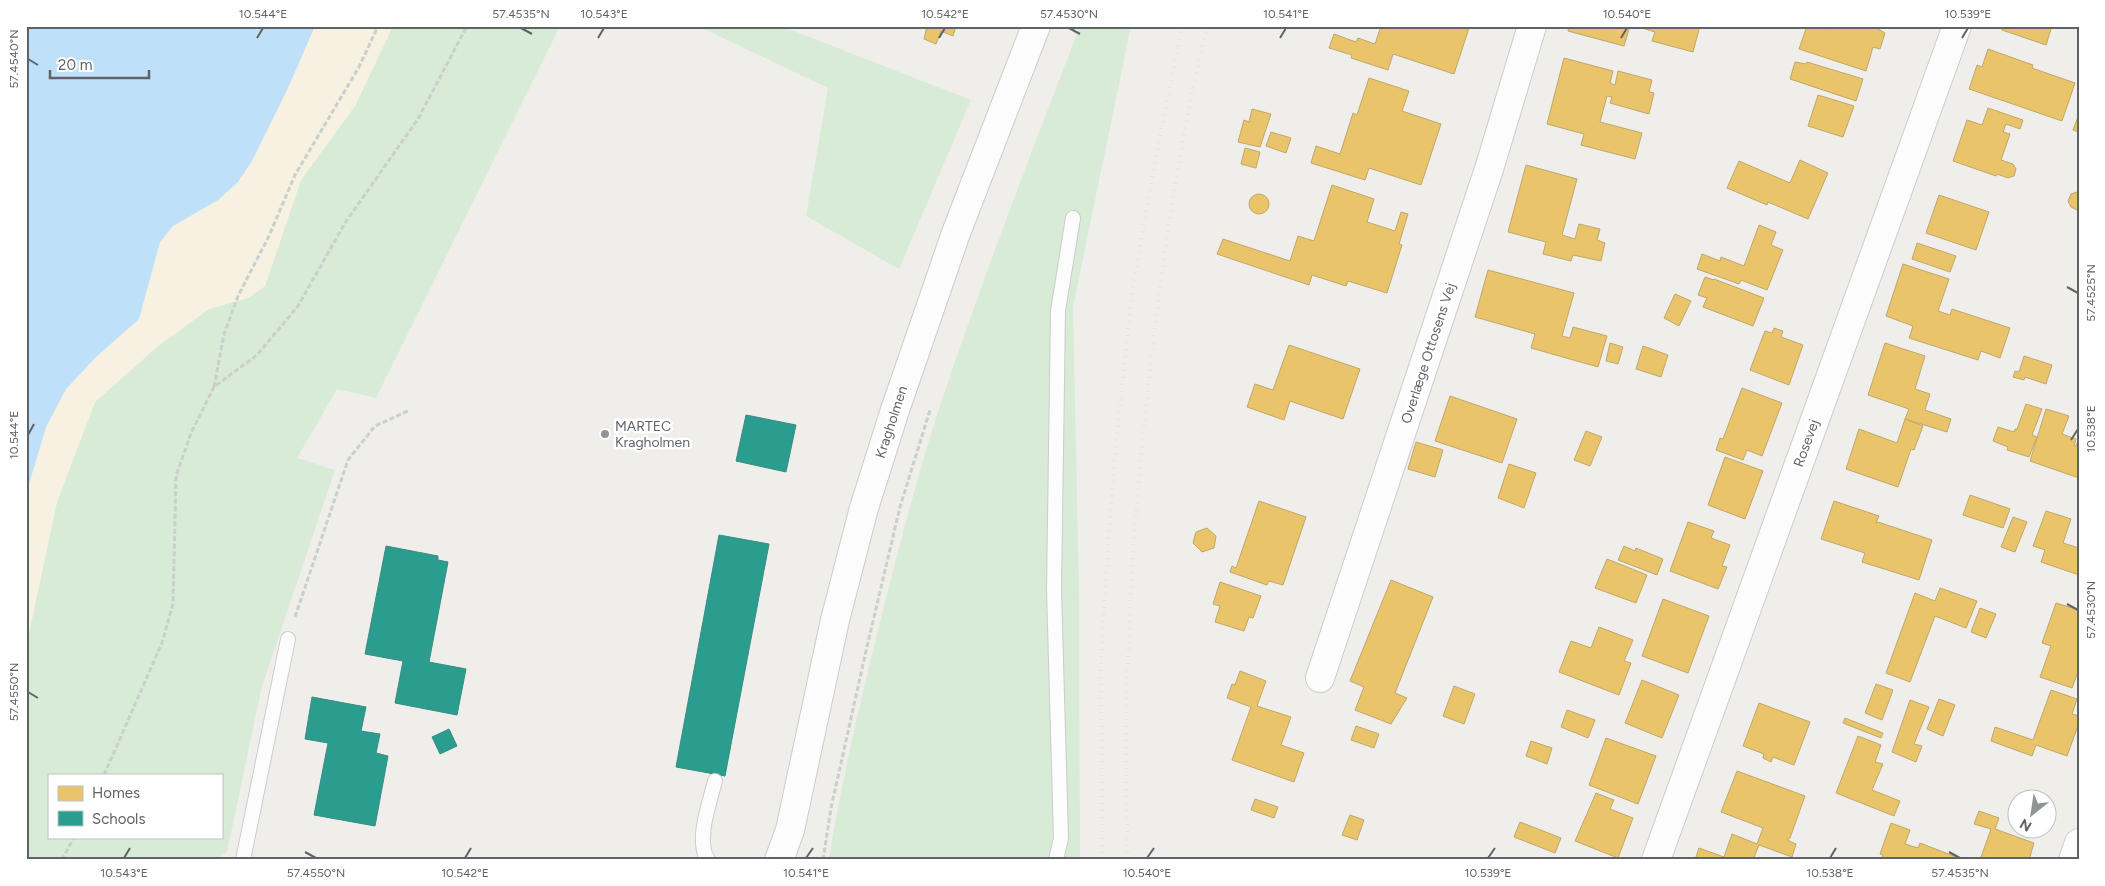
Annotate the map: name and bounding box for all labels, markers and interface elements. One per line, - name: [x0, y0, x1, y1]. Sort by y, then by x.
- text: 10.544°E: [239, 7, 287, 21]
- text: 57.4535°N: [492, 7, 550, 21]
- text: 10.543°E: [580, 7, 628, 21]
- text: 10.542°E: [921, 7, 969, 21]
- text: 57.4530°N: [1040, 7, 1098, 21]
- text: 10.541°E: [1263, 7, 1309, 21]
- text: 10.540°E: [1603, 7, 1651, 21]
- text: 10.539°E: [1945, 7, 1991, 21]
- text: 57.4540°N: [7, 29, 21, 89]
- scale bar: [50, 48, 149, 80]
- text: 20 m: [58, 56, 92, 74]
- text: 57.4525°N: [2084, 264, 2098, 322]
- street label: Overlæge Ottosens Vej: [1398, 281, 1459, 426]
- street label: Kragholmen: [872, 384, 911, 460]
- text: 10.538°E: [2084, 405, 2098, 453]
- text: 10.544°E: [7, 411, 21, 459]
- street label: Rosevej: [1790, 417, 1823, 469]
- place label: MARTEC Kragholmen: [615, 418, 690, 451]
- marker: MARTEC Kragholmen: [599, 428, 611, 440]
- text: 57.4530°N: [2084, 581, 2098, 639]
- text: 57.4550°N: [7, 663, 21, 721]
- legend: [48, 774, 222, 838]
- text: Homes: [92, 784, 140, 802]
- north arrow: [2008, 788, 2058, 838]
- text: Schools: [92, 810, 145, 828]
- text: N: [2017, 815, 2035, 835]
- text: 10.543°E: [100, 866, 148, 880]
- text: 57.4550°N: [287, 866, 345, 880]
- text: 10.542°E: [441, 866, 489, 880]
- text: 10.541°E: [783, 866, 829, 880]
- text: 10.540°E: [1123, 866, 1171, 880]
- text: 10.539°E: [1465, 866, 1511, 880]
- text: 10.538°E: [1806, 866, 1854, 880]
- text: 57.4535°N: [1931, 866, 1989, 880]

